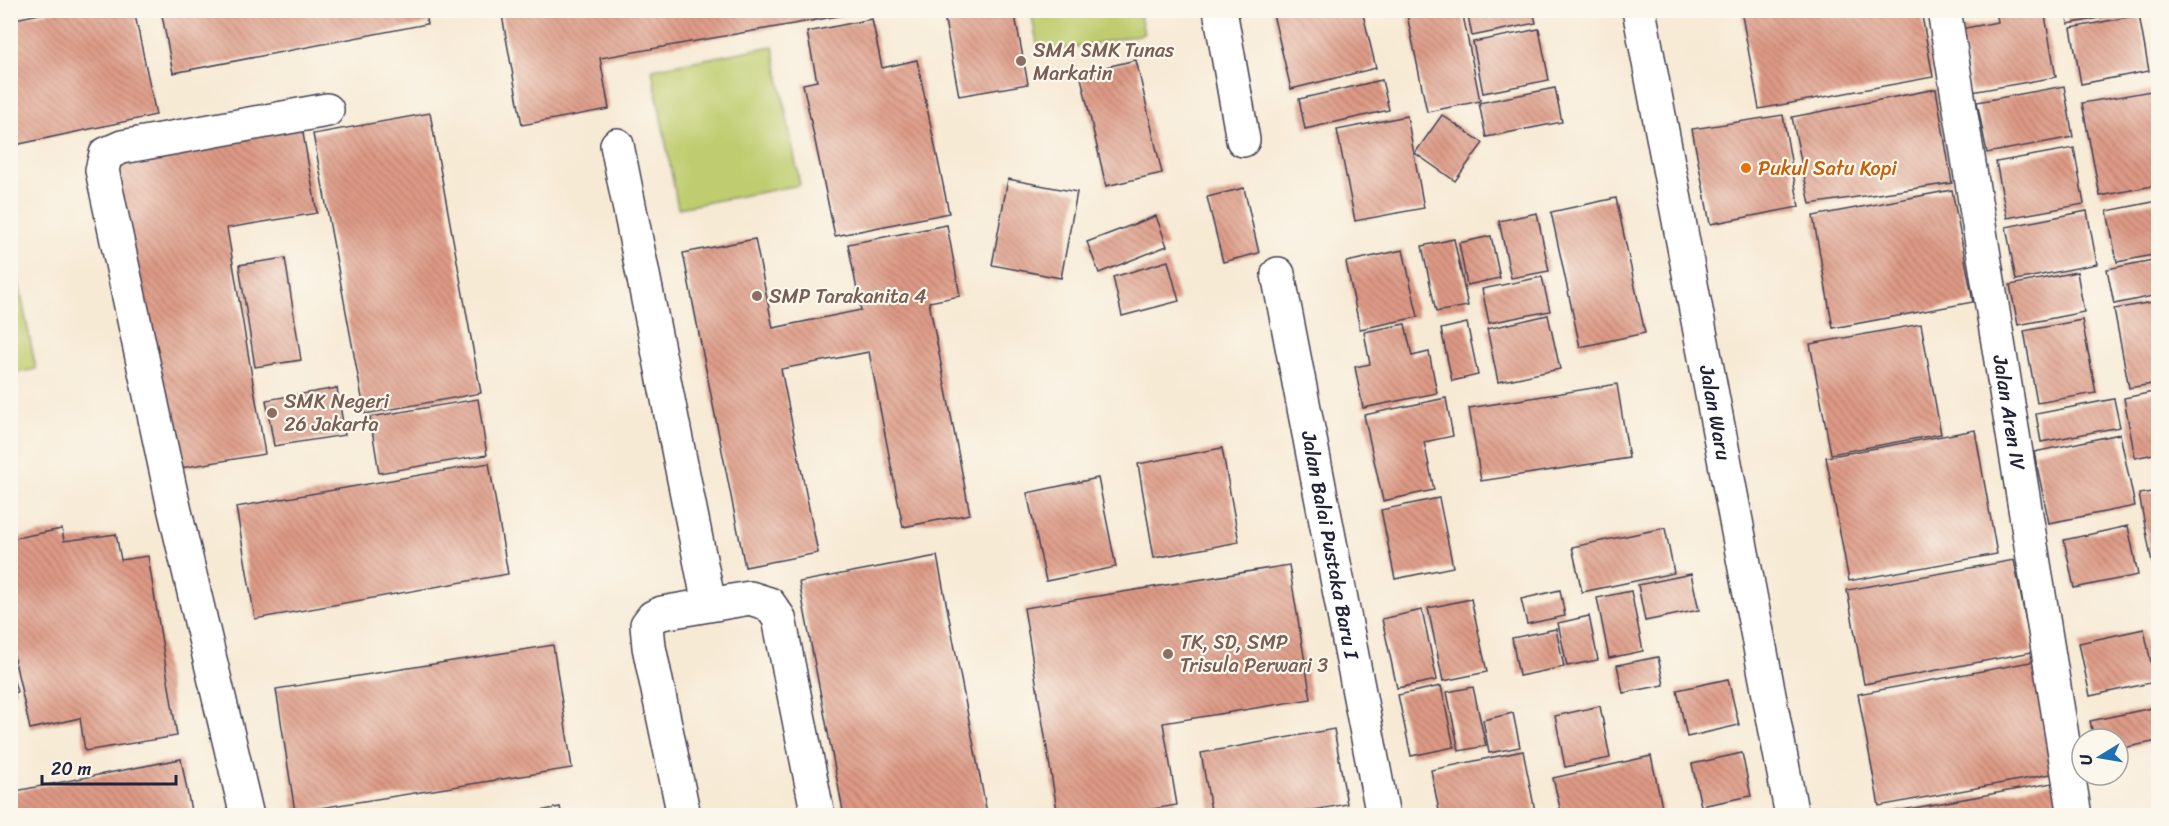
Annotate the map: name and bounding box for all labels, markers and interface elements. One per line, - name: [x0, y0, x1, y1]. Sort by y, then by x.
- place label: SMA SMK Tunas Markatin: [1033, 33, 1175, 91]
- marker: SMA SMK Tunas Markatin: [1014, 54, 1028, 68]
- place label: Pukul Satu Kopi: [1758, 151, 1897, 186]
- marker: Pukul Satu Kopi: [1739, 161, 1753, 175]
- place label: SMP Tarakanita 4: [769, 279, 926, 314]
- marker: SMP Tarakanita 4: [750, 289, 764, 303]
- street label: Jalan Aren IV: [1982, 352, 2036, 473]
- street label: Jalan Waru: [1689, 362, 1741, 464]
- place label: SMK Negeri 26 Jakarta: [284, 384, 390, 442]
- marker: SMK Negeri 26 Jakarta: [265, 406, 279, 420]
- street label: Jalan Balai Pustaka Baru I: [1291, 427, 1369, 663]
- place label: TK, SD, SMP Trisula Perwari 3: [1180, 625, 1328, 683]
- marker: TK, SD, SMP Trisula Perwari 3: [1161, 647, 1175, 661]
- north arrow: [2070, 727, 2130, 787]
- scale bar: [42, 748, 176, 786]
- text: U: [2070, 750, 2101, 768]
- text: 20 m: [51, 753, 91, 785]

